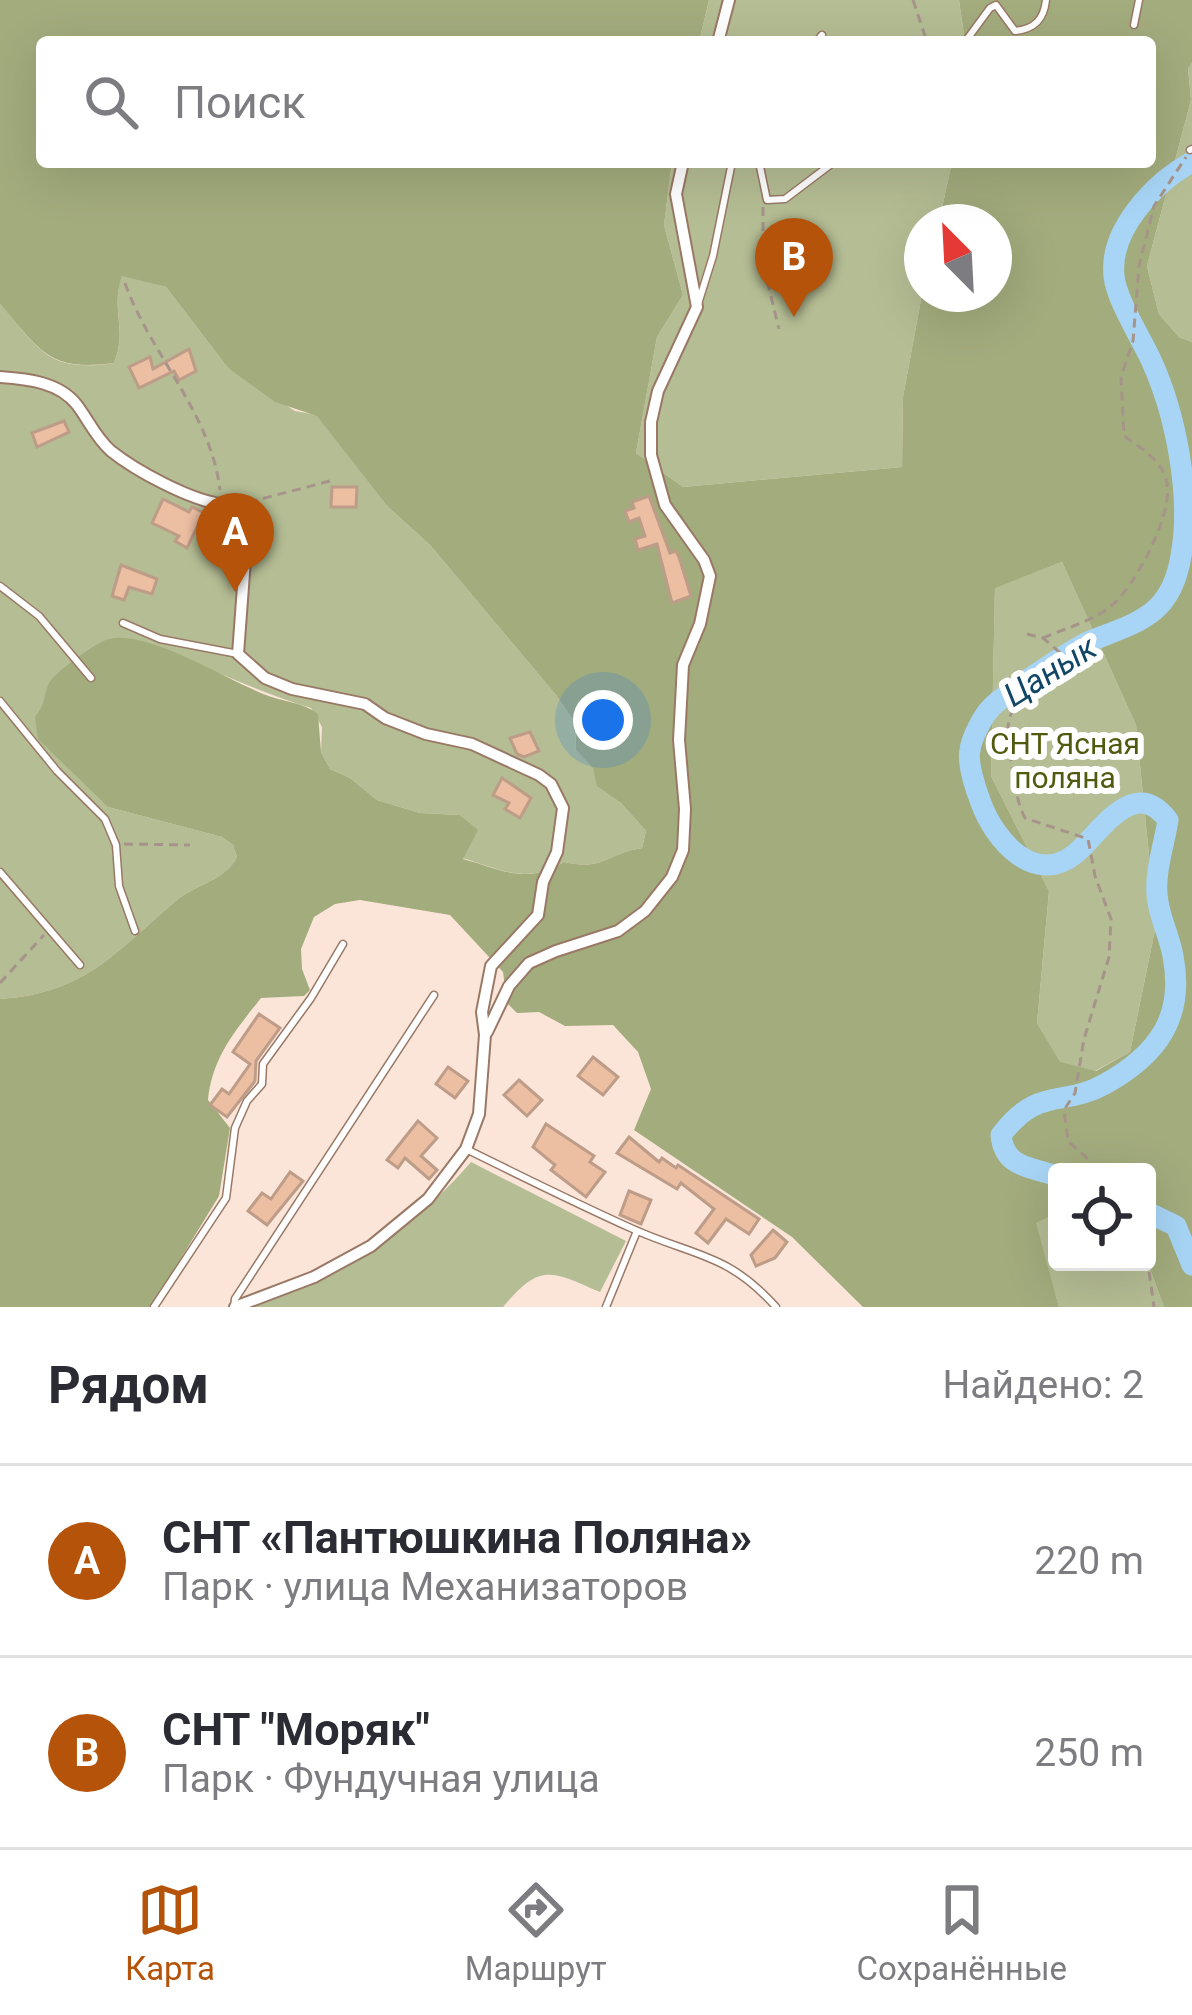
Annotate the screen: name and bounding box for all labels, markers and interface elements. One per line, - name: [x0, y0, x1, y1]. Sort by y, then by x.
- search box: [36, 36, 1156, 168]
- icon: search: [78, 69, 144, 135]
- text: Поиск: [174, 76, 306, 129]
- north arrow: [904, 204, 1012, 312]
- pin: B: [755, 218, 833, 317]
- pin: A: [196, 493, 274, 592]
- water label: Цанык: [997, 627, 1104, 714]
- your location: [573, 690, 633, 750]
- park label: СНТ Ясная поляна: [990, 726, 1140, 795]
- map controls: [1048, 1163, 1156, 1271]
- button: locate: [1048, 1163, 1156, 1271]
- text: Рядом: [48, 1356, 209, 1415]
- text: Найдено: 2: [942, 1362, 1144, 1408]
- text: СНТ «Пантюшкина Поляна»: [162, 1511, 752, 1564]
- text: A: [74, 1538, 100, 1584]
- text: 220 m: [1034, 1538, 1144, 1584]
- text: Парк · улица Механизаторов: [162, 1564, 688, 1610]
- text: СНТ "Моряк": [162, 1703, 430, 1756]
- text: B: [75, 1730, 99, 1776]
- text: 250 m: [1034, 1730, 1144, 1776]
- text: Парк · Фундучная улица: [162, 1756, 600, 1802]
- tab: Карта: [125, 1877, 215, 1988]
- tab: Маршрут: [465, 1877, 607, 1988]
- tab: Сохранённые: [857, 1877, 1067, 1988]

